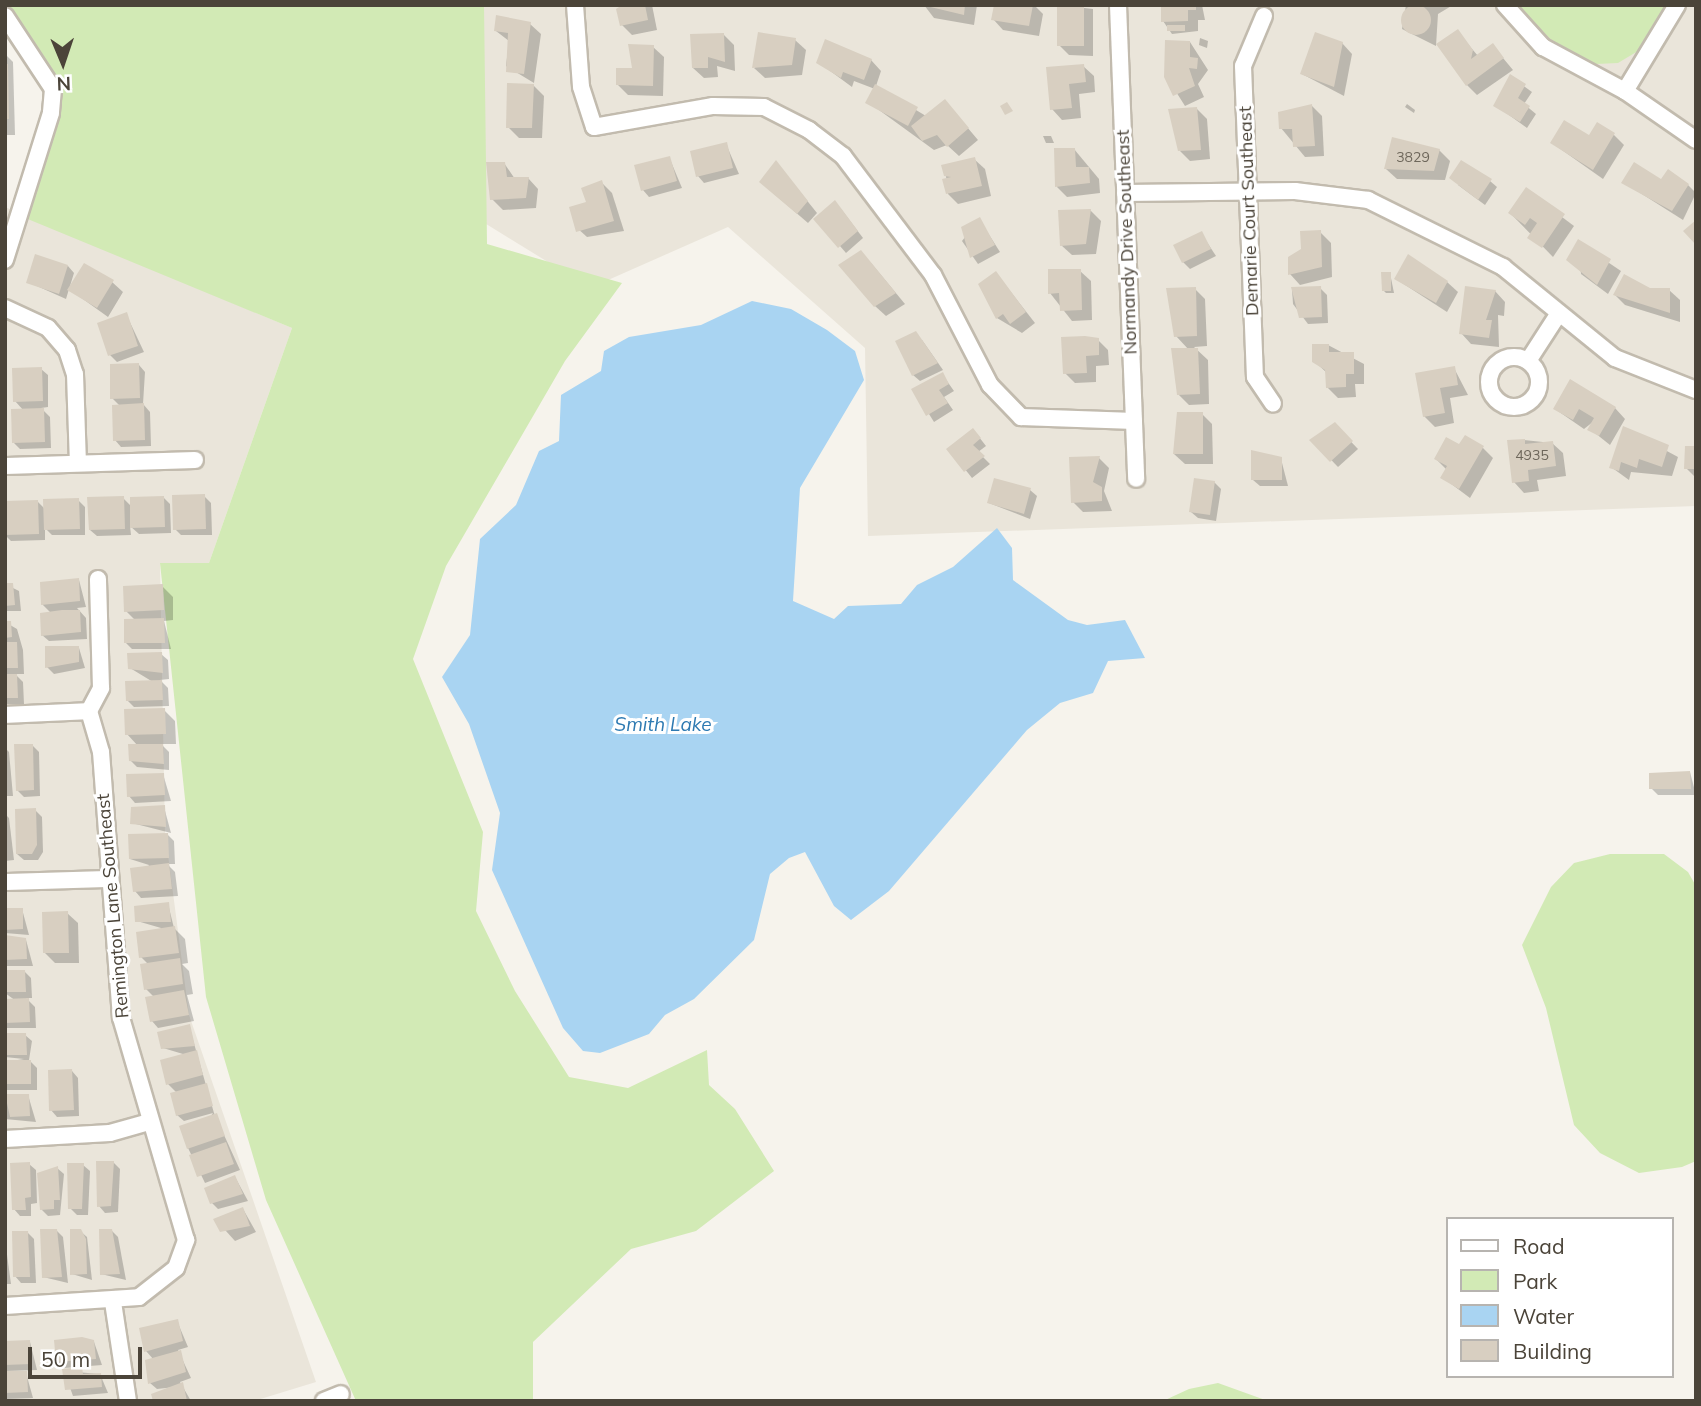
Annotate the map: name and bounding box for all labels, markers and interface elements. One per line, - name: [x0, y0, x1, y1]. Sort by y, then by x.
- north arrow: [28, 28, 98, 98]
- text: N: [56, 72, 71, 96]
- street label: Demarie Court Southeast: [1235, 106, 1263, 316]
- street label: Normandy Drive Southeast: [1112, 129, 1142, 355]
- house number: 3829: [1396, 149, 1430, 165]
- house number: 4935: [1515, 447, 1549, 463]
- water label: Smith Lake: [614, 714, 712, 736]
- street label: Remington Lane Southeast: [92, 793, 134, 1019]
- legend: [1446, 1217, 1673, 1378]
- text: Road: [1513, 1233, 1564, 1259]
- text: Park: [1513, 1268, 1557, 1294]
- text: Water: [1513, 1303, 1574, 1329]
- scale bar: [32, 1332, 145, 1376]
- text: Building: [1513, 1338, 1592, 1364]
- text: 50 m: [41, 1346, 90, 1372]

